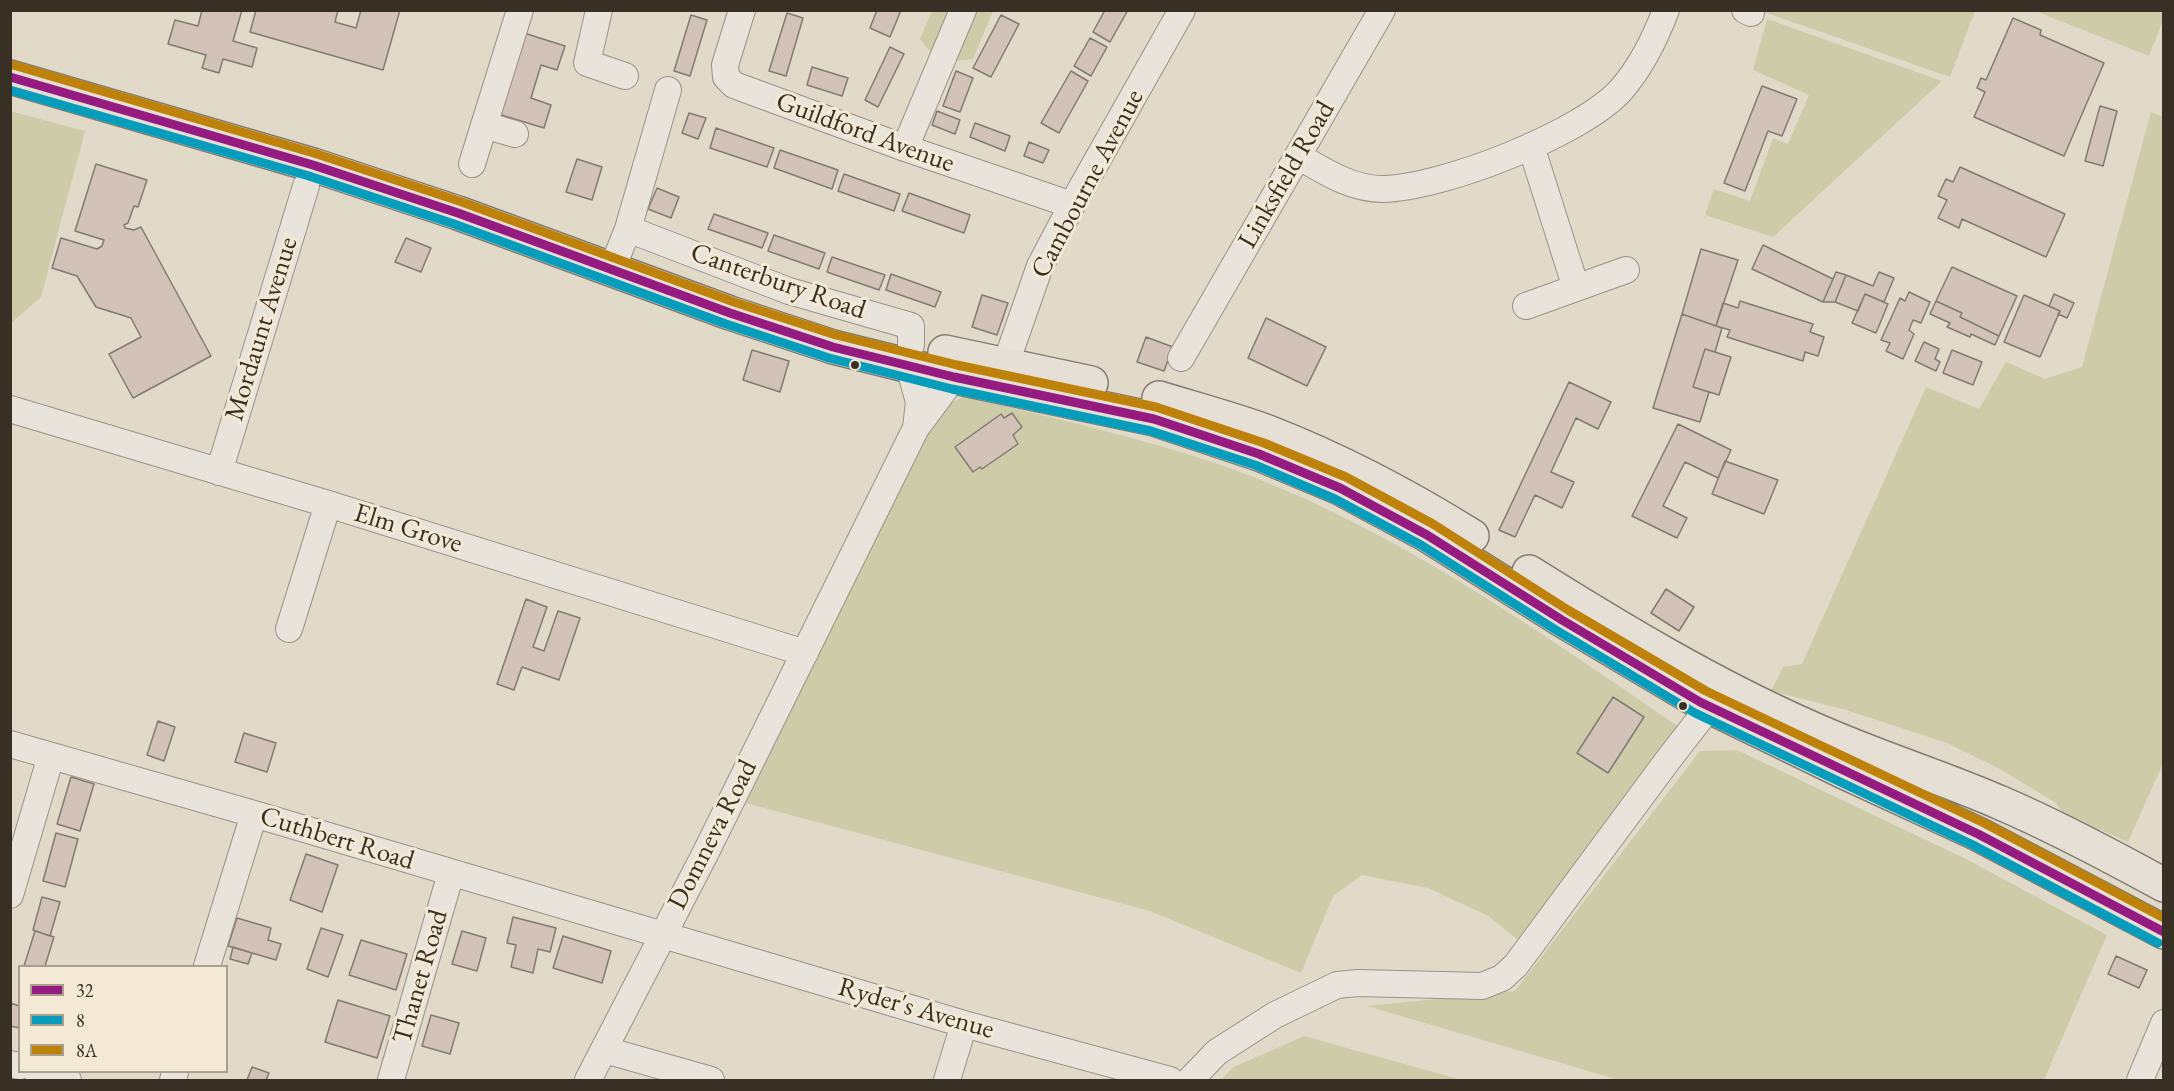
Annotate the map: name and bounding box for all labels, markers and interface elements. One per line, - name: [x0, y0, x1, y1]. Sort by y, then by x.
- street label: Cambourne Avenue: [1025, 84, 1151, 284]
- street label: Guildford Avenue: [771, 86, 959, 180]
- street label: Linksfield Road: [1232, 96, 1342, 254]
- street label: Mordaunt Avenue: [219, 233, 305, 425]
- street label: Canterbury Road: [686, 237, 870, 327]
- unlabelled marker: [849, 359, 861, 371]
- street label: Elm Grove: [350, 497, 466, 561]
- unlabelled marker: [1677, 700, 1689, 712]
- street label: Domneva Road: [661, 755, 765, 915]
- street label: Cuthbert Road: [256, 800, 418, 878]
- street label: Thanet Road: [386, 906, 456, 1048]
- legend: [18, 965, 228, 1073]
- street label: Ryder's Avenue: [834, 971, 998, 1047]
- text: 32: [76, 979, 93, 1002]
- text: 8: [76, 1009, 85, 1032]
- text: 8A: [76, 1039, 97, 1062]

